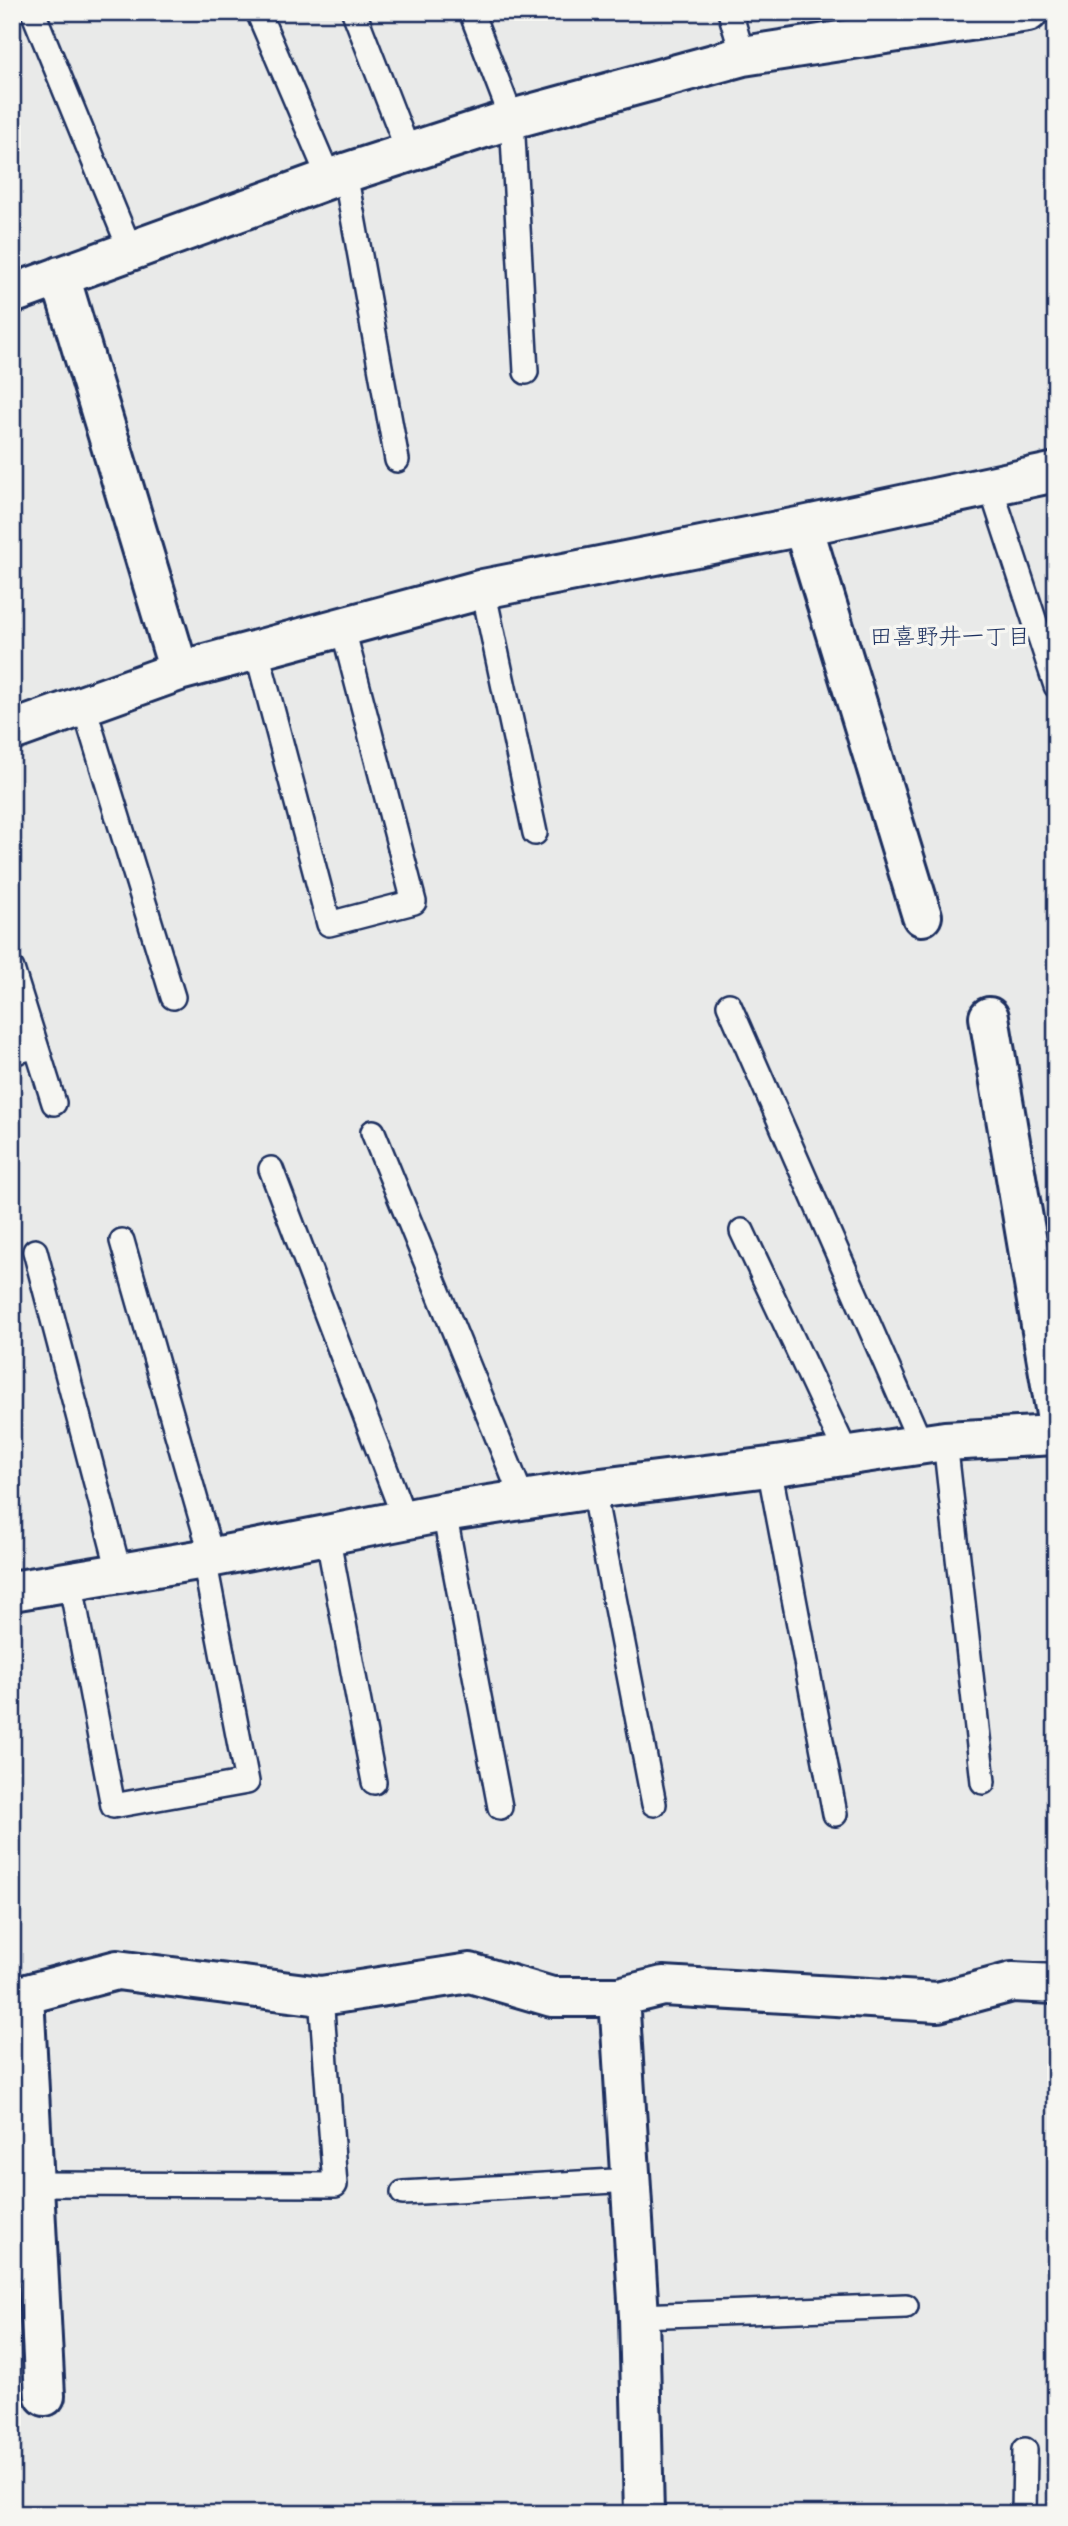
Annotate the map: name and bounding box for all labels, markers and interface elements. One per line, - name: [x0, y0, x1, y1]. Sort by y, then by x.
- district label: 田喜野井一丁目: [870, 620, 1031, 651]

